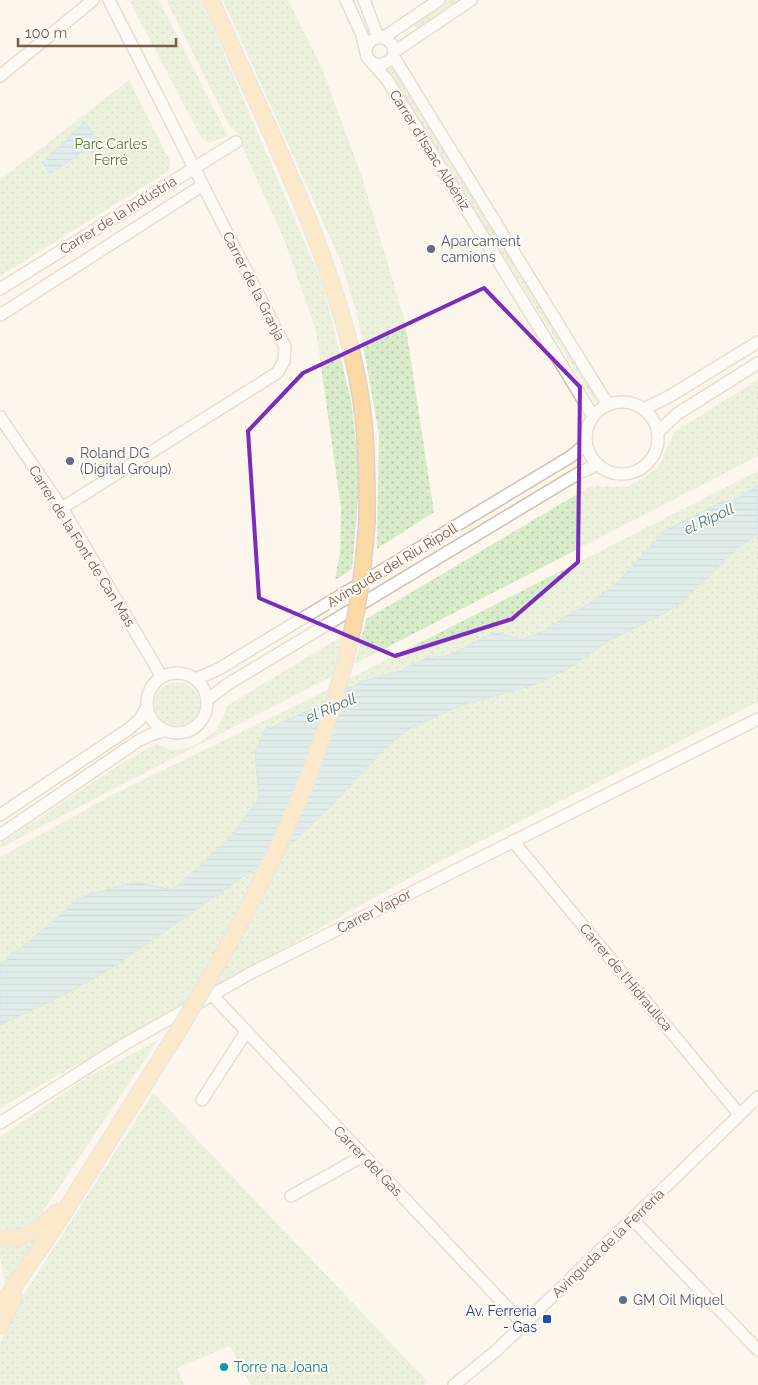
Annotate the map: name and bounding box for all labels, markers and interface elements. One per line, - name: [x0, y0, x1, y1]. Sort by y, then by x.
- scale bar: [18, 15, 175, 47]
- text: 100 m: [25, 24, 67, 42]
- street label: Carrer d'Isaac Albéniz: [386, 87, 474, 213]
- park label: Parc Carles Ferré: [74, 136, 148, 168]
- street label: Carrer de la Indústria: [57, 173, 179, 257]
- street label: Carrer de la Granja: [220, 229, 288, 343]
- place label: Aparcament camions: [441, 233, 521, 265]
- marker: Aparcament camions: [425, 243, 437, 255]
- place label: Roland DG (Digital Group): [80, 445, 171, 477]
- marker: Roland DG (Digital Group): [64, 455, 76, 467]
- street label: Carrer de la Font de Can Mas: [26, 462, 139, 630]
- water label: el Ripoll: [681, 500, 737, 538]
- street label: Avinguda del Riu Ripoll: [324, 520, 460, 610]
- water label: el Ripoll: [303, 689, 359, 727]
- street label: Carrer Vapor: [334, 885, 414, 937]
- street label: Carrer de l'Hidraulica: [576, 920, 676, 1034]
- street label: Carrer del Gas: [330, 1123, 406, 1200]
- street label: Avinguda de la Ferreria: [549, 1185, 667, 1301]
- place label: GM Oil Miquel: [633, 1292, 724, 1308]
- marker: GM Oil Miquel: [617, 1294, 629, 1306]
- place label: Av. Ferreria - Gas: [466, 1303, 537, 1335]
- marker: Av. Ferreria - Gas: [541, 1313, 553, 1325]
- place label: Torre na Joana: [234, 1359, 328, 1375]
- marker: Torre na Joana: [218, 1361, 230, 1373]

